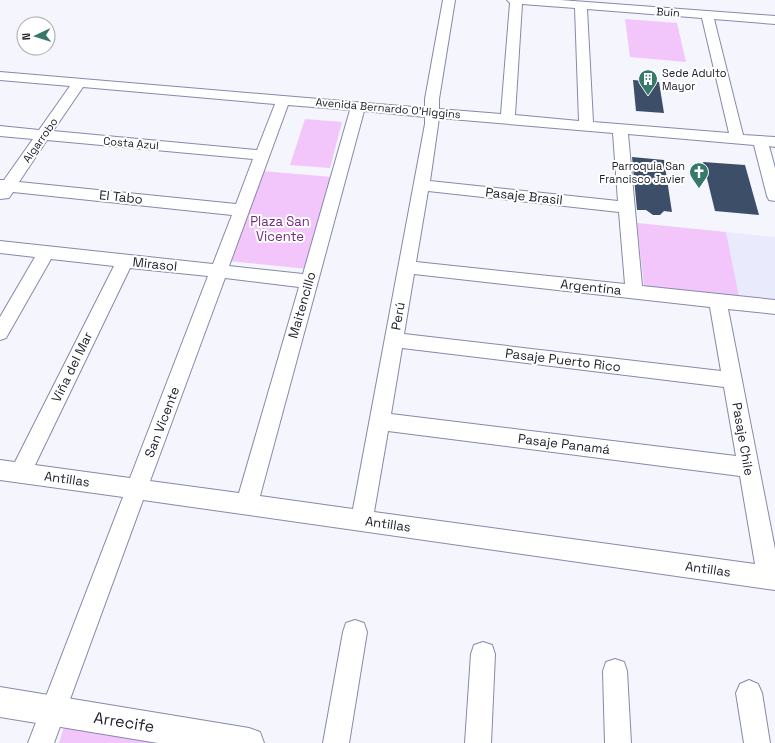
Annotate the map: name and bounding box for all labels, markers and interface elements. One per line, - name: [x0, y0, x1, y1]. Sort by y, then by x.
- street label: Buin: [656, 4, 680, 20]
- north arrow: [16, 16, 56, 56]
- text: N: [19, 33, 33, 41]
- place label: Sede Adulto Mayor: [662, 66, 727, 93]
- building icon: Sede Adulto Mayor: [637, 68, 659, 96]
- street label: Avenida Bernardo O'Higgins: [315, 95, 461, 121]
- street label: Algarrobo: [19, 115, 61, 165]
- street label: Costa Azul: [103, 134, 159, 152]
- place label: Parroquia San Francisco Javier: [599, 159, 685, 186]
- church icon: Parroquia San Francisco Javier: [688, 161, 710, 189]
- street label: Pasaje Brasil: [485, 183, 563, 209]
- street label: El Tabo: [98, 186, 144, 208]
- park label: Plaza San Vicente: [250, 213, 310, 245]
- street label: Mirasol: [132, 253, 178, 275]
- street label: Maitencillo: [284, 270, 320, 340]
- street label: Argentina: [560, 275, 623, 299]
- street label: Perú: [387, 301, 409, 331]
- street label: Viña del Mar: [48, 329, 96, 405]
- street label: Pasaje Puerto Rico: [504, 344, 622, 376]
- street label: San Vicente: [141, 384, 183, 460]
- street label: Pasaje Chile: [728, 401, 758, 477]
- street label: Pasaje Panamá: [517, 430, 612, 458]
- street label: Antillas: [43, 467, 91, 491]
- street label: Antillas: [364, 512, 412, 536]
- street label: Antillas: [684, 557, 732, 581]
- street label: Arrecife: [92, 707, 156, 737]

